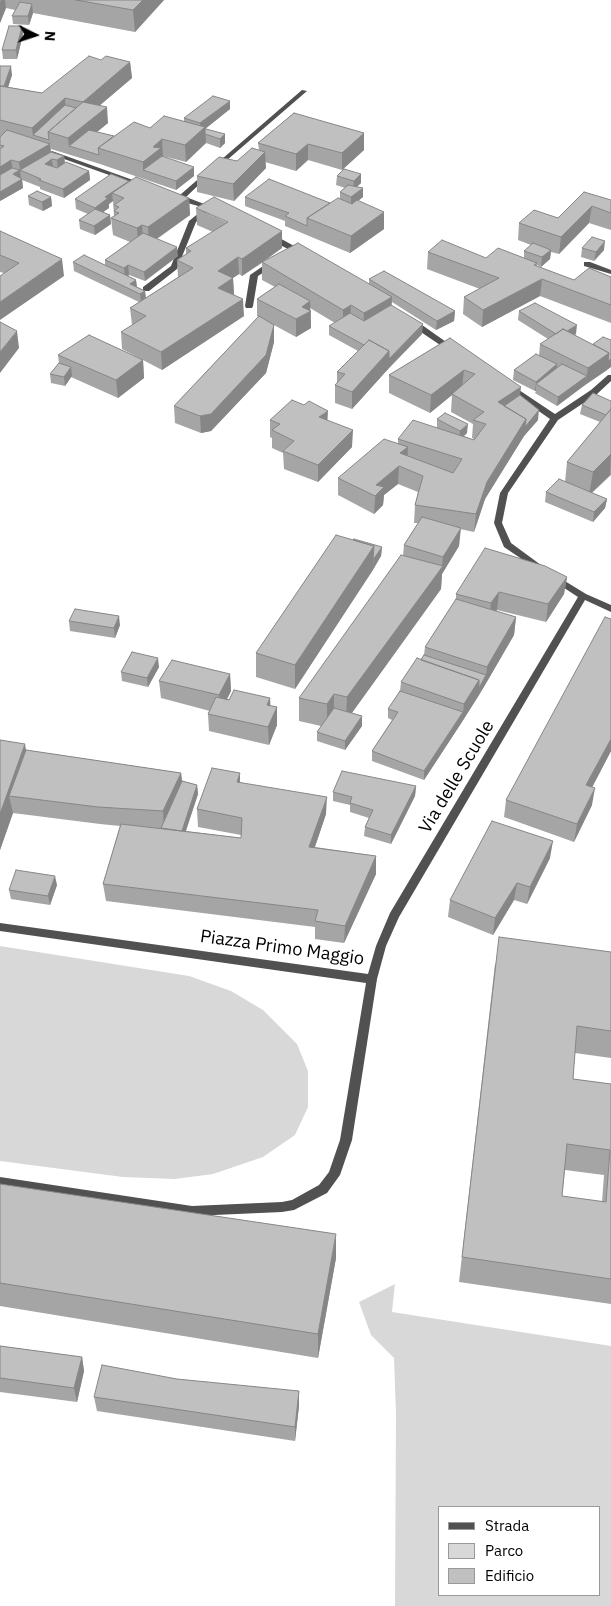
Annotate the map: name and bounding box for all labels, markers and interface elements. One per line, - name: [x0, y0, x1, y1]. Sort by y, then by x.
- north arrow: [10, 10, 60, 60]
- text: N: [41, 30, 59, 42]
- street label: Via delle Scuole: [415, 717, 499, 837]
- street label: Piazza Primo Maggio: [199, 926, 365, 970]
- legend: [438, 1506, 601, 1596]
- text: Strada: [485, 1516, 529, 1535]
- text: Parco: [485, 1541, 523, 1560]
- text: Edificio: [485, 1566, 534, 1585]

